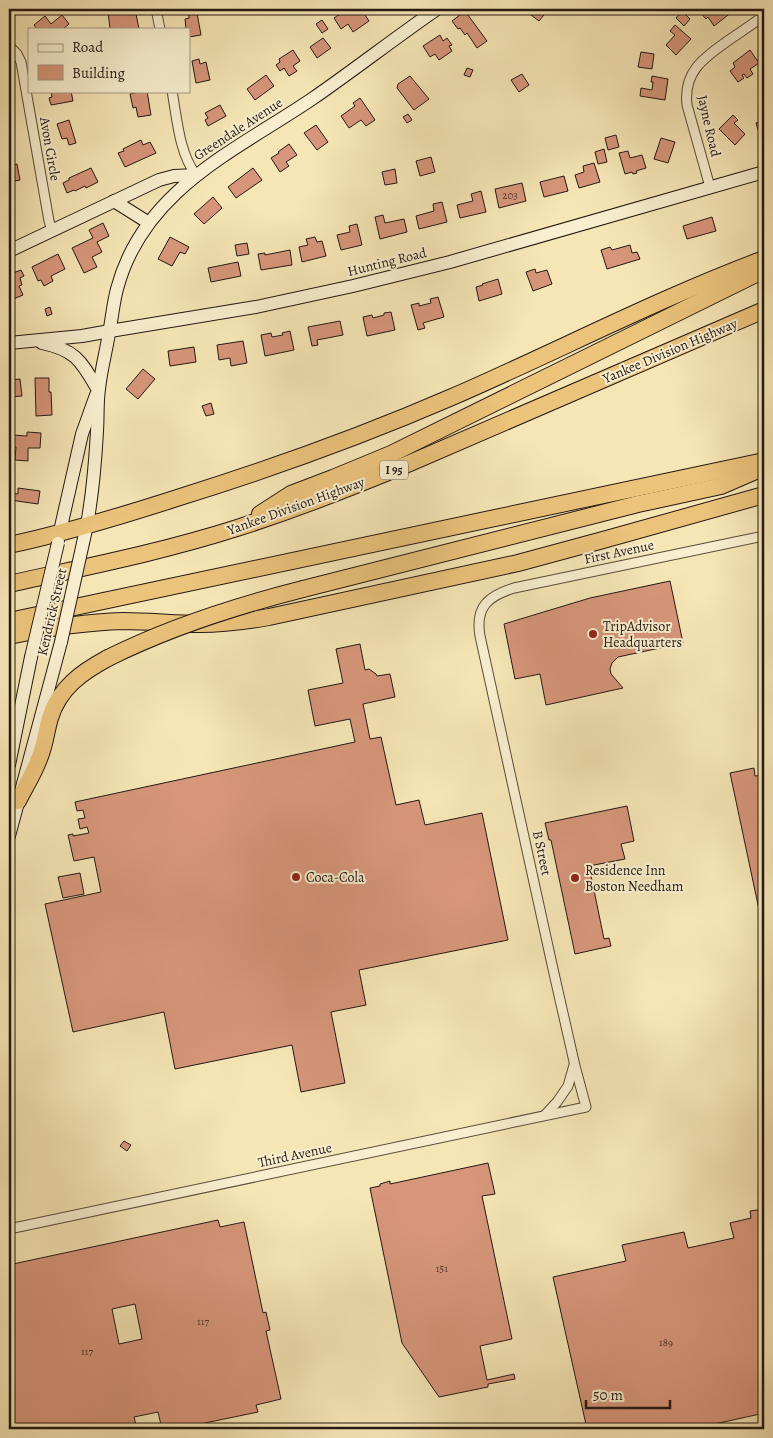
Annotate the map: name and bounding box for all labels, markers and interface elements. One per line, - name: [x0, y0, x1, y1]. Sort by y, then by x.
- legend: [28, 28, 190, 92]
- text: Road: [72, 37, 104, 57]
- text: Building: [72, 63, 125, 83]
- street label: Greendale Avenue: [190, 93, 286, 165]
- street label: Jayne Road: [693, 93, 725, 159]
- street label: Avon Circle: [35, 115, 65, 182]
- house number: 203: [502, 188, 518, 203]
- street label: Hunting Road: [345, 243, 429, 281]
- street label: Yankee Division Highway: [599, 314, 741, 388]
- road number: I 95: [380, 460, 408, 480]
- street label: Yankee Division Highway: [224, 472, 368, 540]
- street label: First Avenue: [582, 535, 656, 569]
- street label: Kendrick Street: [33, 566, 71, 658]
- place label: TripAdvisor Headquarters: [603, 617, 682, 652]
- marker: TripAdvisor Headquarters: [587, 628, 599, 640]
- street label: B Street: [528, 829, 556, 878]
- place label: Residence Inn Boston Needham: [585, 861, 684, 896]
- place label: Coca-Cola: [306, 868, 365, 887]
- marker: Coca-Cola: [290, 871, 302, 883]
- marker: Residence Inn Boston Needham: [569, 872, 581, 884]
- street label: Third Avenue: [256, 1138, 334, 1172]
- house number: 151: [436, 1261, 448, 1276]
- house number: 117: [197, 1314, 209, 1329]
- house number: 189: [659, 1335, 673, 1350]
- house number: 117: [81, 1344, 93, 1359]
- scale bar: [586, 1378, 669, 1410]
- text: 50 m: [593, 1385, 623, 1405]

